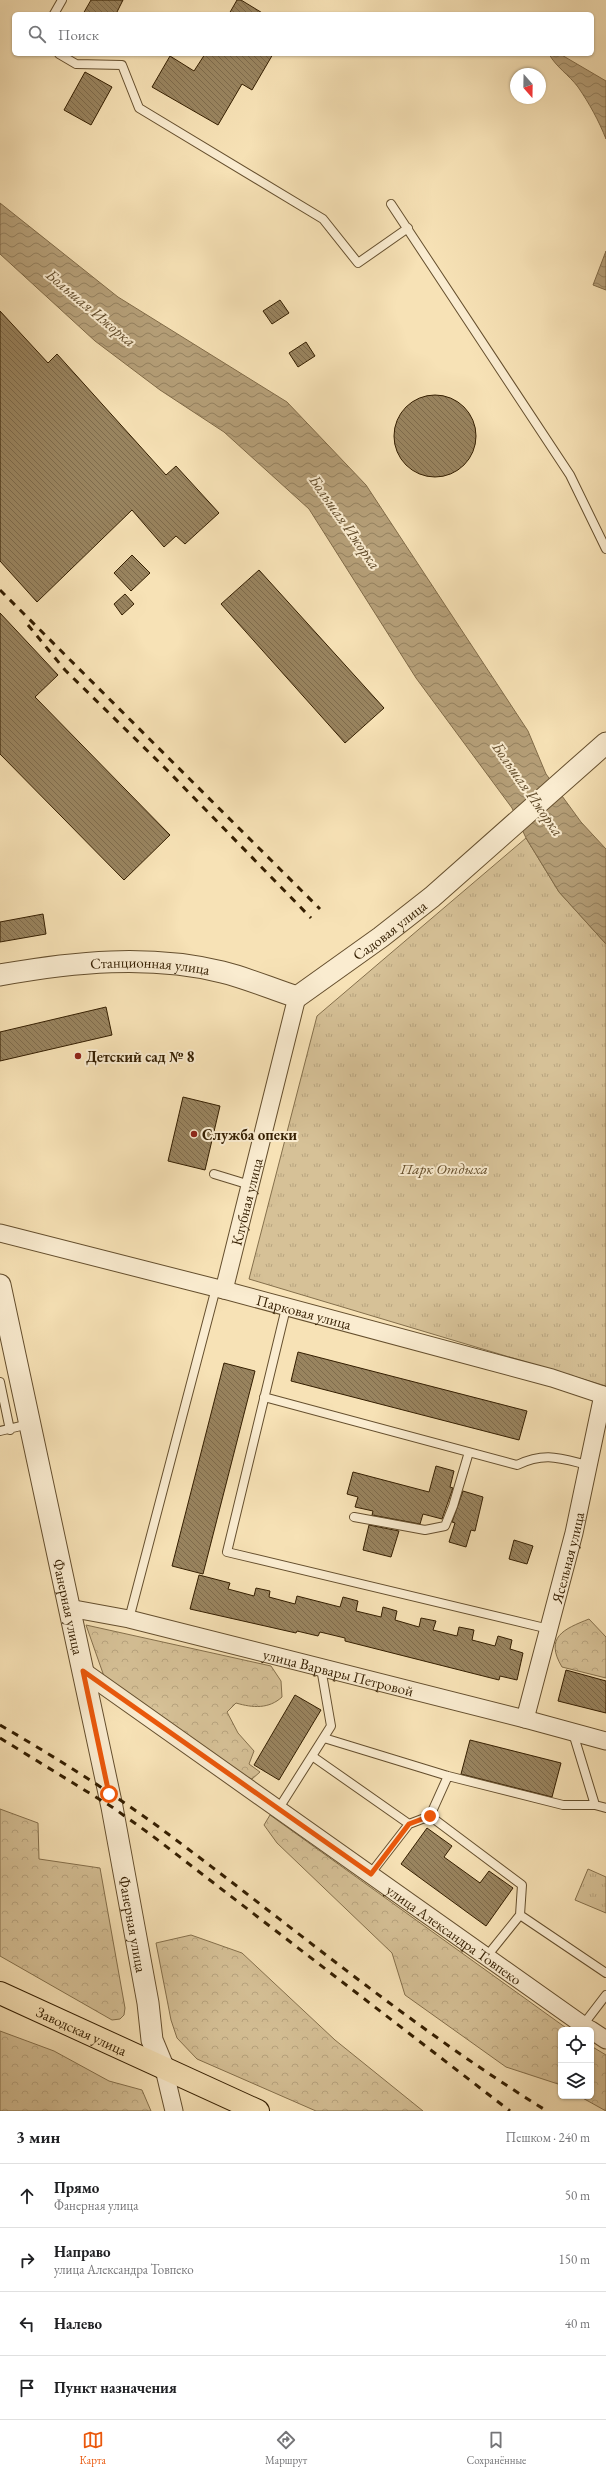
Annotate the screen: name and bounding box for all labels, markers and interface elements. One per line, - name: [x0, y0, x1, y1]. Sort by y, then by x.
- search box: [12, 12, 594, 56]
- icon: search: [26, 23, 48, 45]
- text: Поиск: [58, 25, 99, 44]
- north arrow: [510, 68, 546, 104]
- water label: Большая Ижорка: [41, 264, 140, 352]
- water label: Большая Ижорка: [304, 470, 385, 573]
- water label: Большая Ижорка: [487, 737, 568, 840]
- street label: Садовая улица: [349, 896, 430, 964]
- street label: Станционная улица: [89, 952, 212, 979]
- place label: Детский сад № 8: [86, 1047, 194, 1066]
- marker: Детский сад № 8: [73, 1051, 83, 1061]
- place label: Служба опеки: [202, 1125, 297, 1144]
- marker: Служба опеки: [189, 1129, 199, 1139]
- street label: Клубная улица: [226, 1156, 266, 1247]
- park label: Парк Отдыха: [399, 1159, 488, 1178]
- street label: Парковая улица: [254, 1290, 354, 1333]
- street label: Ясельная улица: [546, 1510, 588, 1606]
- street label: Фанерная улица: [49, 1557, 89, 1656]
- street label: улица Варвары Петровой: [261, 1644, 416, 1700]
- route start: [100, 1785, 118, 1803]
- route end: [421, 1807, 439, 1825]
- street label: Фанерная улица: [115, 1874, 152, 1974]
- street label: улица Александра Товпеко: [383, 1880, 526, 1988]
- street label: Заводская улица: [34, 2002, 130, 2059]
- map controls: [558, 2027, 594, 2099]
- button: locate: [558, 2027, 594, 2063]
- button: layers: [558, 2063, 594, 2099]
- text: 3 мин: [16, 2126, 60, 2148]
- text: Пешком · 240 m: [506, 2129, 590, 2146]
- text: Прямо: [54, 2178, 99, 2197]
- icon: ahead: [16, 2185, 38, 2207]
- text: 50 m: [565, 2187, 590, 2204]
- text: Фанерная улица: [54, 2197, 138, 2214]
- text: Направо: [54, 2242, 111, 2261]
- icon: right: [16, 2249, 38, 2271]
- text: 150 m: [559, 2251, 590, 2268]
- text: улица Александра Товпеко: [54, 2261, 194, 2278]
- icon: left: [16, 2313, 38, 2335]
- text: Налево: [54, 2314, 102, 2333]
- text: 40 m: [565, 2315, 590, 2332]
- icon: arrive: [16, 2377, 38, 2399]
- text: Пункт назначения: [54, 2378, 177, 2397]
- tab: Карта: [80, 2429, 106, 2467]
- tab: Маршрут: [265, 2429, 307, 2467]
- tab: Сохранённые: [466, 2429, 526, 2467]

